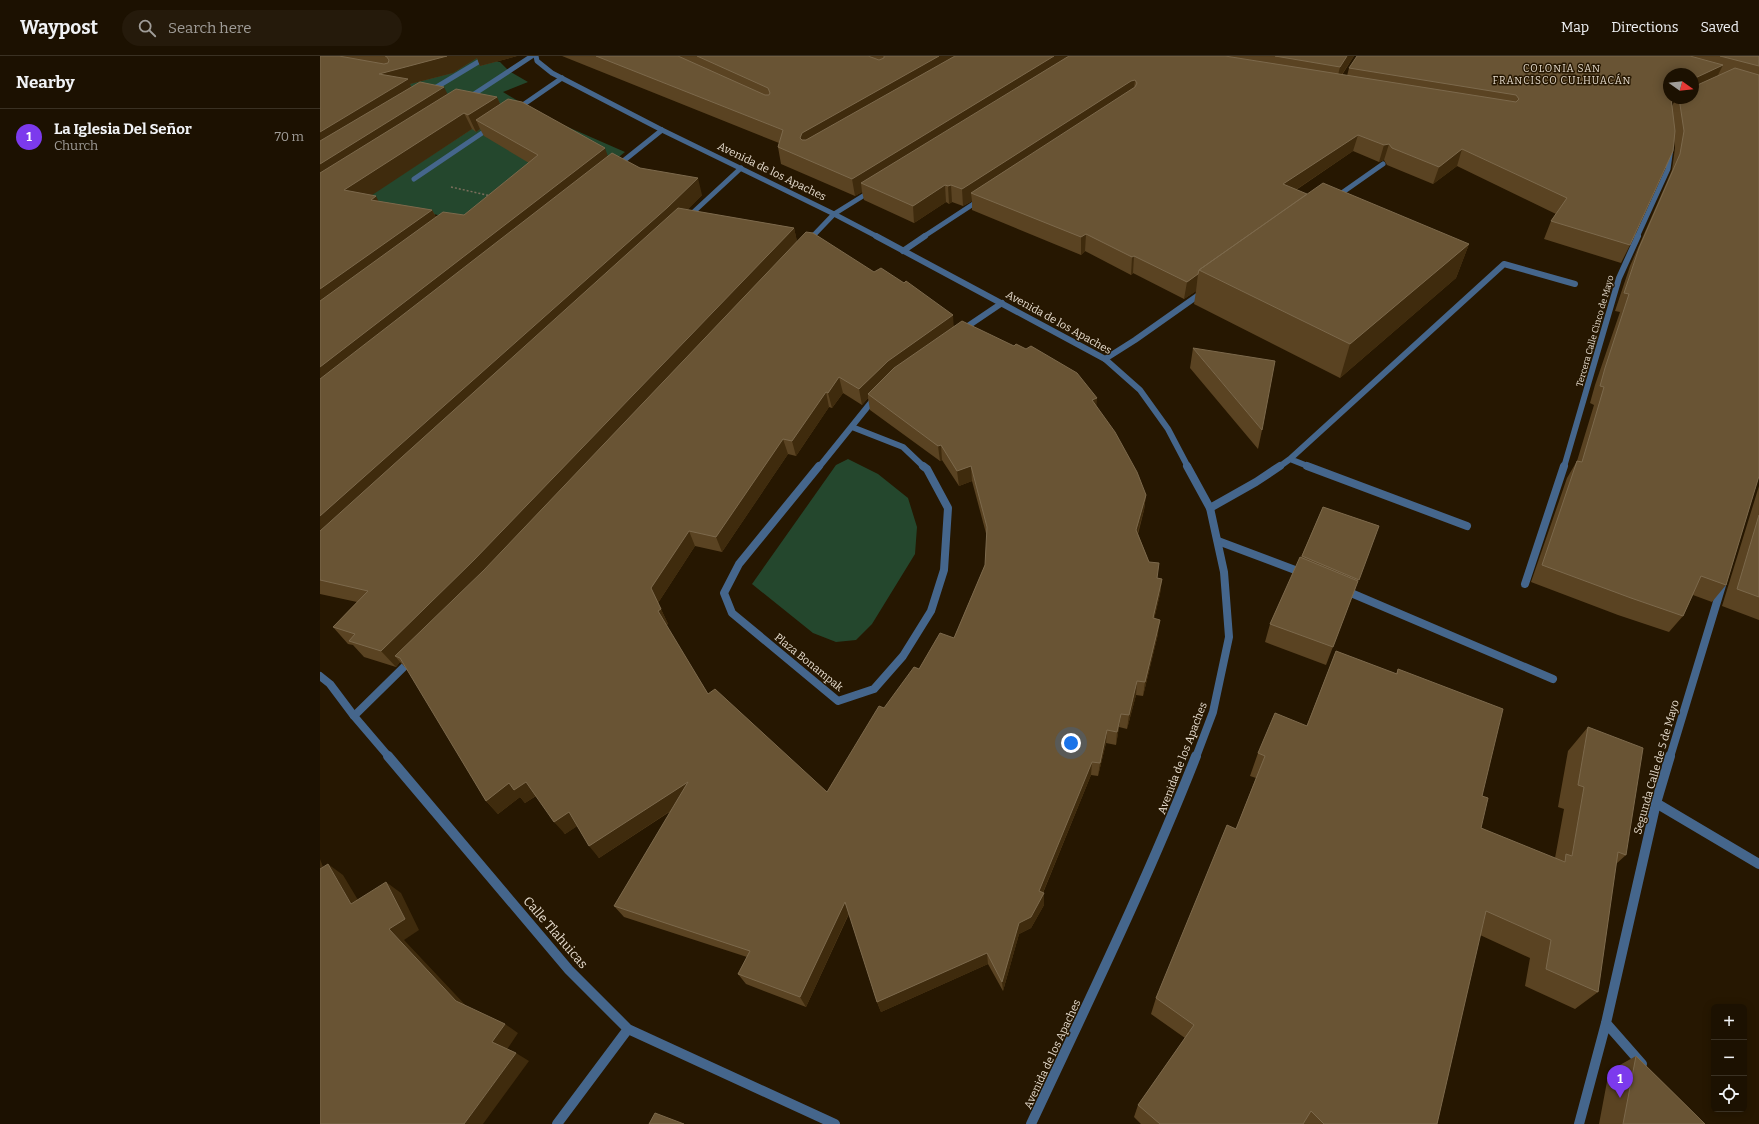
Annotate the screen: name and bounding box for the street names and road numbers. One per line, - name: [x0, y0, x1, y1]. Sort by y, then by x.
- street label: Avenida de los Apaches: [715, 140, 828, 203]
- street label: Tercera Calle Cinco de Mayo: [1574, 274, 1616, 388]
- street label: Avenida de los Apaches: [1004, 288, 1114, 357]
- street label: Plaza Bonampak: [772, 631, 846, 695]
- street label: Segunda Calle de 5 de Mayo: [1631, 698, 1682, 836]
- street label: Avenida de los Apaches: [1155, 700, 1210, 816]
- street label: Calle Tlahuicas: [520, 893, 591, 971]
- street label: Avenida de los Apaches: [1021, 997, 1084, 1111]

